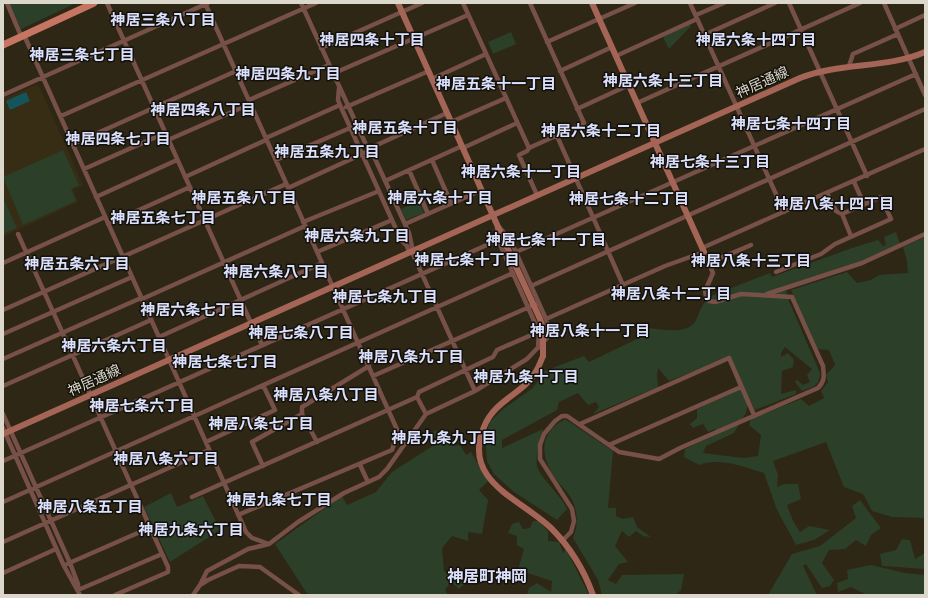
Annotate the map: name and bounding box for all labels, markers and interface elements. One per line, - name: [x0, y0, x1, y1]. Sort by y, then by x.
- district label: 神居三条八丁目: [109, 11, 216, 29]
- district label: 神居四条十丁目: [318, 31, 425, 49]
- district label: 神居六条十四丁目: [695, 31, 816, 49]
- district label: 神居三条七丁目: [28, 46, 135, 64]
- street label: 神居通線: [733, 63, 791, 102]
- district label: 神居四条九丁目: [234, 65, 341, 83]
- district label: 神居六条十三丁目: [602, 72, 723, 90]
- district label: 神居五条十一丁目: [435, 75, 556, 93]
- district label: 神居四条八丁目: [149, 101, 256, 119]
- district label: 神居七条十四丁目: [730, 115, 851, 133]
- district label: 神居五条十丁目: [351, 119, 458, 137]
- district label: 神居六条十二丁目: [540, 122, 661, 140]
- district label: 神居四条七丁目: [64, 130, 171, 148]
- district label: 神居五条九丁目: [273, 143, 380, 161]
- district label: 神居七条十三丁目: [649, 153, 770, 171]
- district label: 神居六条十一丁目: [460, 163, 581, 181]
- district label: 神居五条八丁目: [190, 189, 297, 207]
- district label: 神居六条十丁目: [386, 189, 493, 207]
- district label: 神居七条十二丁目: [568, 190, 689, 208]
- district label: 神居八条十四丁目: [773, 195, 894, 213]
- district label: 神居五条七丁目: [109, 209, 216, 227]
- district label: 神居六条九丁目: [303, 227, 410, 245]
- district label: 神居七条十一丁目: [485, 231, 606, 249]
- district label: 神居七条十丁目: [413, 251, 520, 269]
- district label: 神居八条十三丁目: [690, 252, 811, 270]
- district label: 神居五条六丁目: [23, 255, 130, 273]
- district label: 神居六条八丁目: [222, 263, 329, 281]
- district label: 神居八条十二丁目: [610, 285, 731, 303]
- district label: 神居七条九丁目: [331, 288, 438, 306]
- district label: 神居六条七丁目: [139, 301, 246, 319]
- district label: 神居八条十一丁目: [529, 322, 650, 340]
- district label: 神居七条八丁目: [247, 324, 354, 342]
- district label: 神居六条六丁目: [60, 337, 167, 355]
- district label: 神居八条九丁目: [357, 348, 464, 366]
- district label: 神居七条七丁目: [171, 353, 278, 371]
- street label: 神居通線: [65, 361, 123, 400]
- district label: 神居九条十丁目: [472, 368, 579, 386]
- district label: 神居八条八丁目: [272, 386, 379, 404]
- district label: 神居七条六丁目: [88, 397, 195, 415]
- district label: 神居八条七丁目: [207, 415, 314, 433]
- district label: 神居九条九丁目: [390, 429, 497, 447]
- district label: 神居八条六丁目: [112, 450, 219, 468]
- district label: 神居九条七丁目: [225, 491, 332, 509]
- district label: 神居八条五丁目: [36, 498, 143, 516]
- district label: 神居九条六丁目: [137, 521, 244, 539]
- district label: 神居町神岡: [447, 567, 527, 586]

